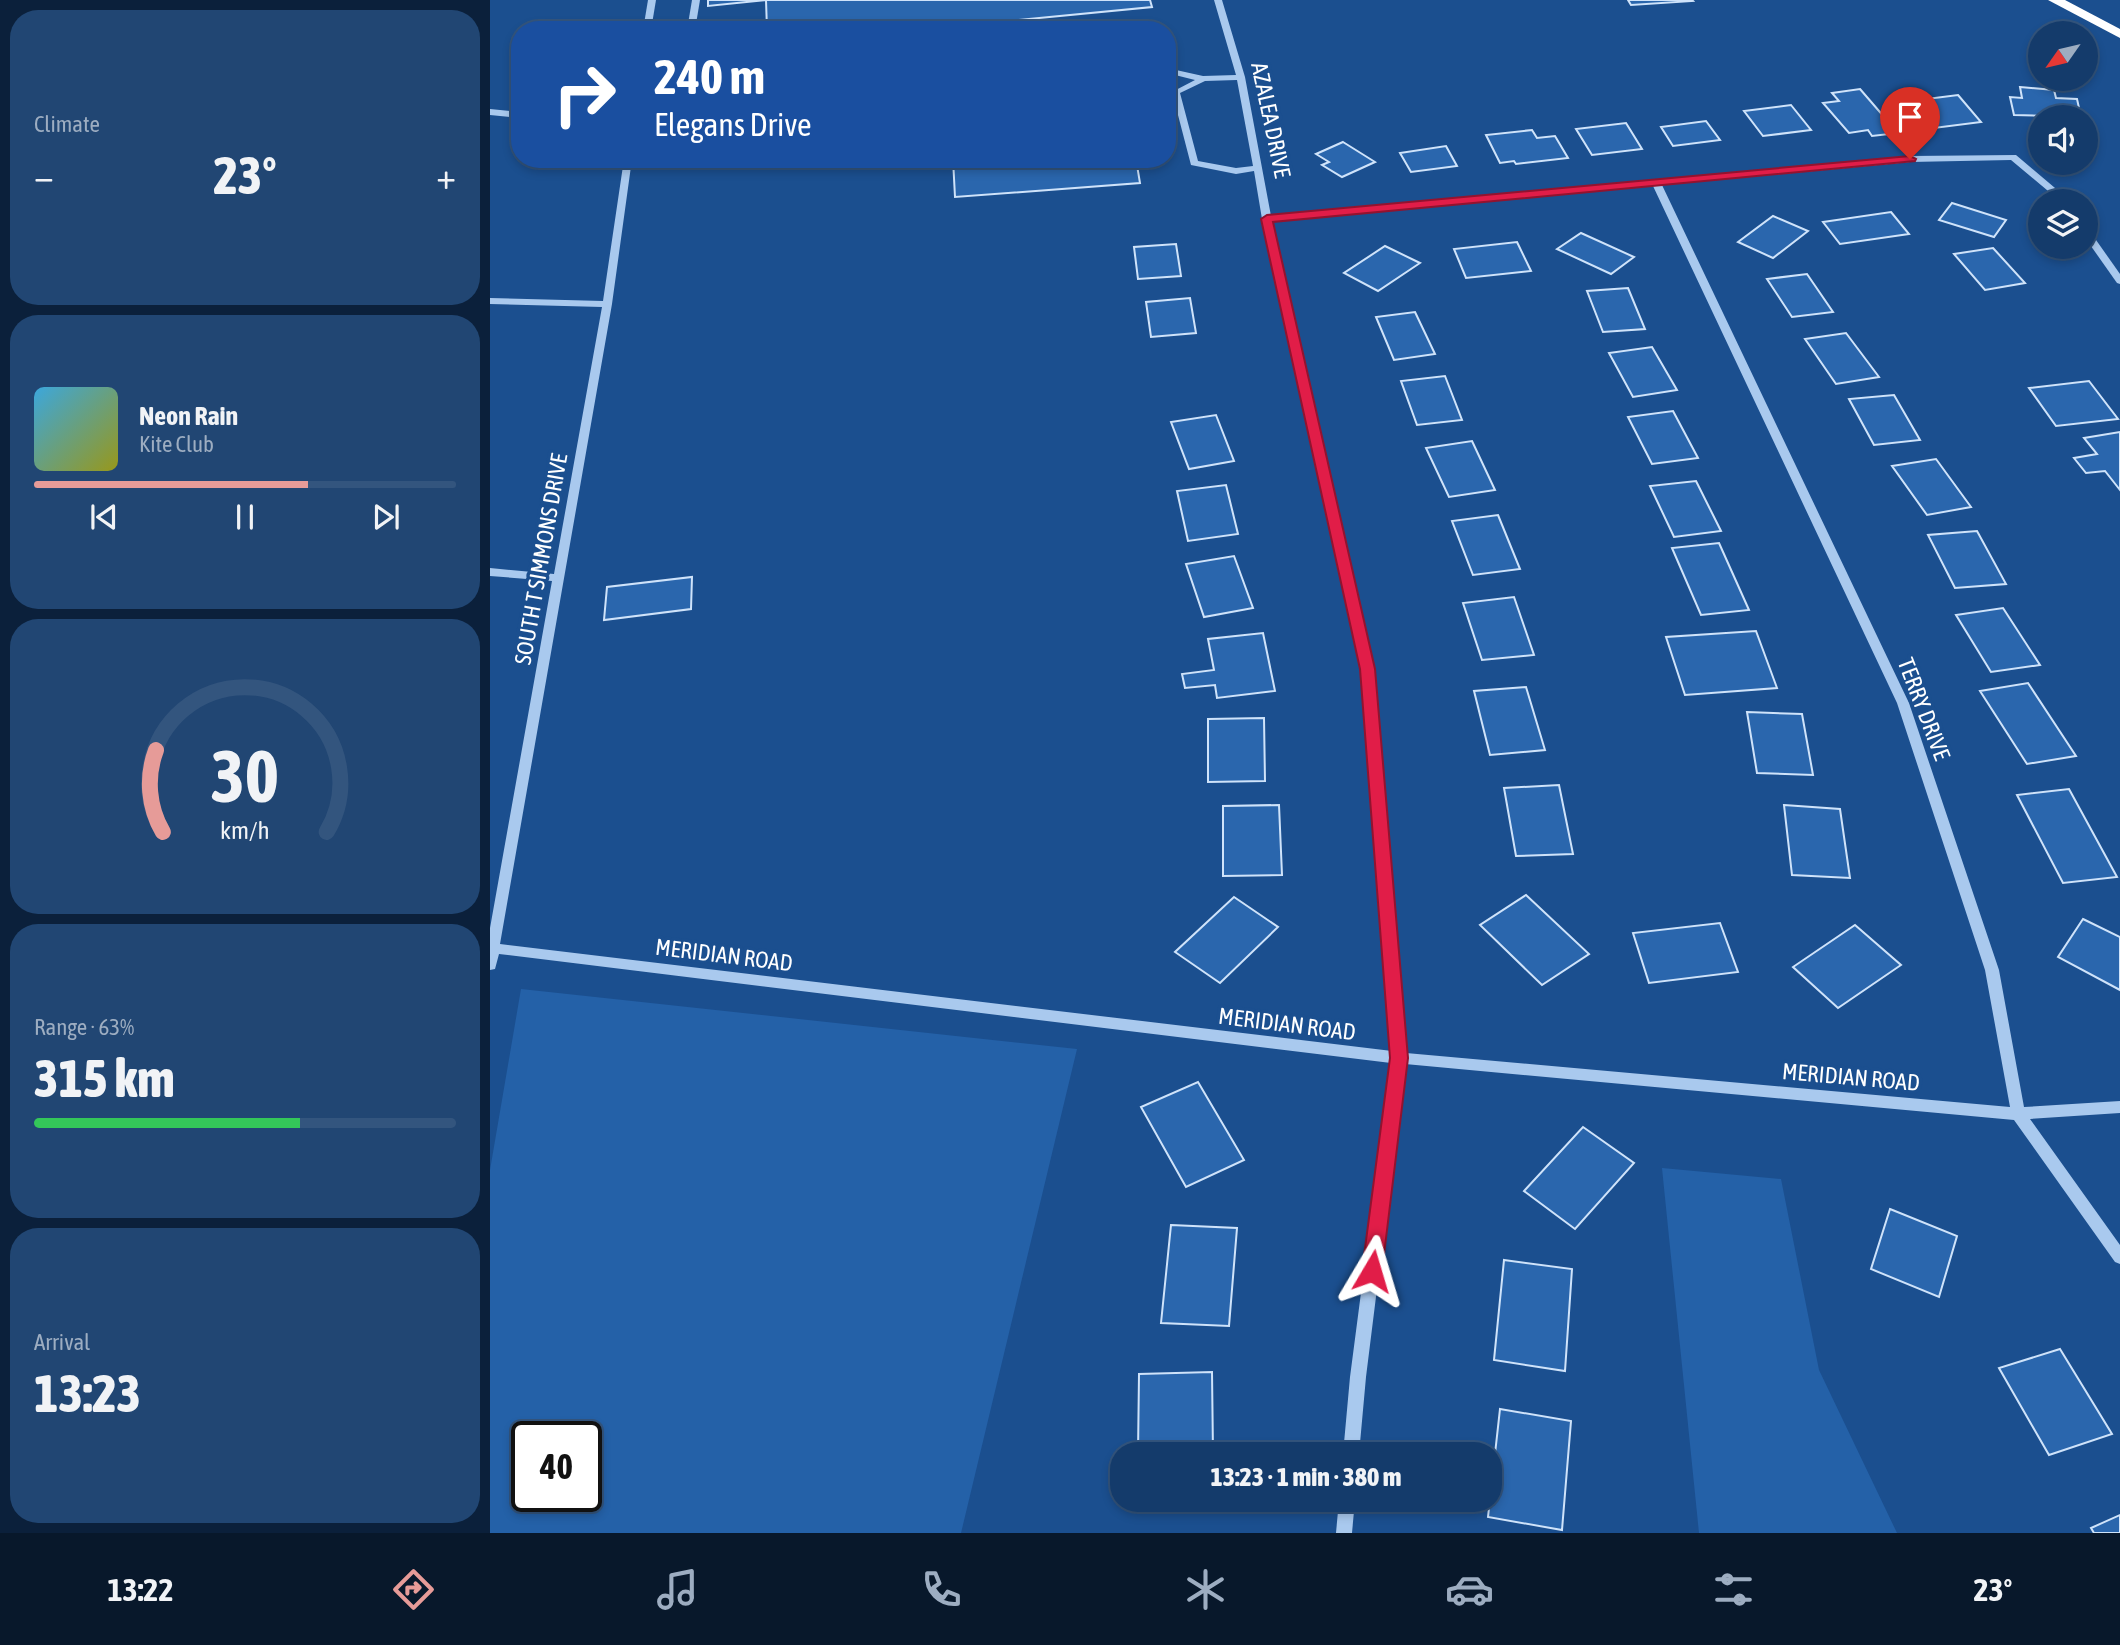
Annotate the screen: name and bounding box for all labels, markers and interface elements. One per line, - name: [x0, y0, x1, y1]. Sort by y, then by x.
- north arrow: [2028, 21, 2098, 91]
- map controls: [2028, 21, 2098, 259]
- text: 240 m: [654, 48, 765, 104]
- icon: right: [539, 49, 630, 140]
- street label: AZALEA DRIVE: [1246, 60, 1296, 180]
- pin: [1880, 87, 1940, 159]
- icon: arrive: [1891, 98, 1929, 136]
- button: sound: [2028, 105, 2098, 175]
- text: Elegans Drive: [654, 106, 812, 143]
- text: Climate: [34, 111, 100, 137]
- text: 23°: [213, 145, 277, 205]
- text: −: [34, 154, 54, 197]
- text: +: [436, 154, 456, 197]
- button: layers: [2028, 189, 2098, 259]
- text: Neon Rain: [139, 401, 238, 431]
- text: Kite Club: [139, 431, 214, 457]
- street label: SOUTH T SIMMONS DRIVE: [510, 451, 572, 667]
- icon: previous: [85, 498, 123, 536]
- icon: pause: [226, 498, 264, 536]
- icon: next: [367, 498, 405, 536]
- street label: TERRY DRIVE: [1893, 654, 1955, 764]
- text: 30: [211, 735, 279, 818]
- text: km/h: [220, 816, 270, 844]
- street label: MERIDIAN ROAD: [654, 934, 794, 976]
- street label: MERIDIAN ROAD: [1217, 1003, 1357, 1045]
- text: Range · 63%: [34, 1014, 134, 1040]
- text: 315 km: [34, 1048, 175, 1108]
- street label: MERIDIAN ROAD: [1781, 1058, 1921, 1096]
- position arrow: [1335, 1234, 1409, 1308]
- text: Arrival: [34, 1329, 90, 1355]
- text: 13:23: [34, 1363, 141, 1423]
- speed limit sign: 40: [511, 1421, 602, 1512]
- text: 13:23 · 1 min · 380 m: [1211, 1462, 1401, 1492]
- icon: directions: [389, 1565, 438, 1614]
- icon: music: [653, 1565, 702, 1614]
- icon: phone: [917, 1565, 966, 1614]
- icon: climate: [1181, 1565, 1230, 1614]
- icon: car: [1445, 1565, 1494, 1614]
- icon: filters: [1709, 1565, 1758, 1614]
- text: 13:22: [108, 1571, 173, 1608]
- text: 23°: [1973, 1571, 2012, 1608]

